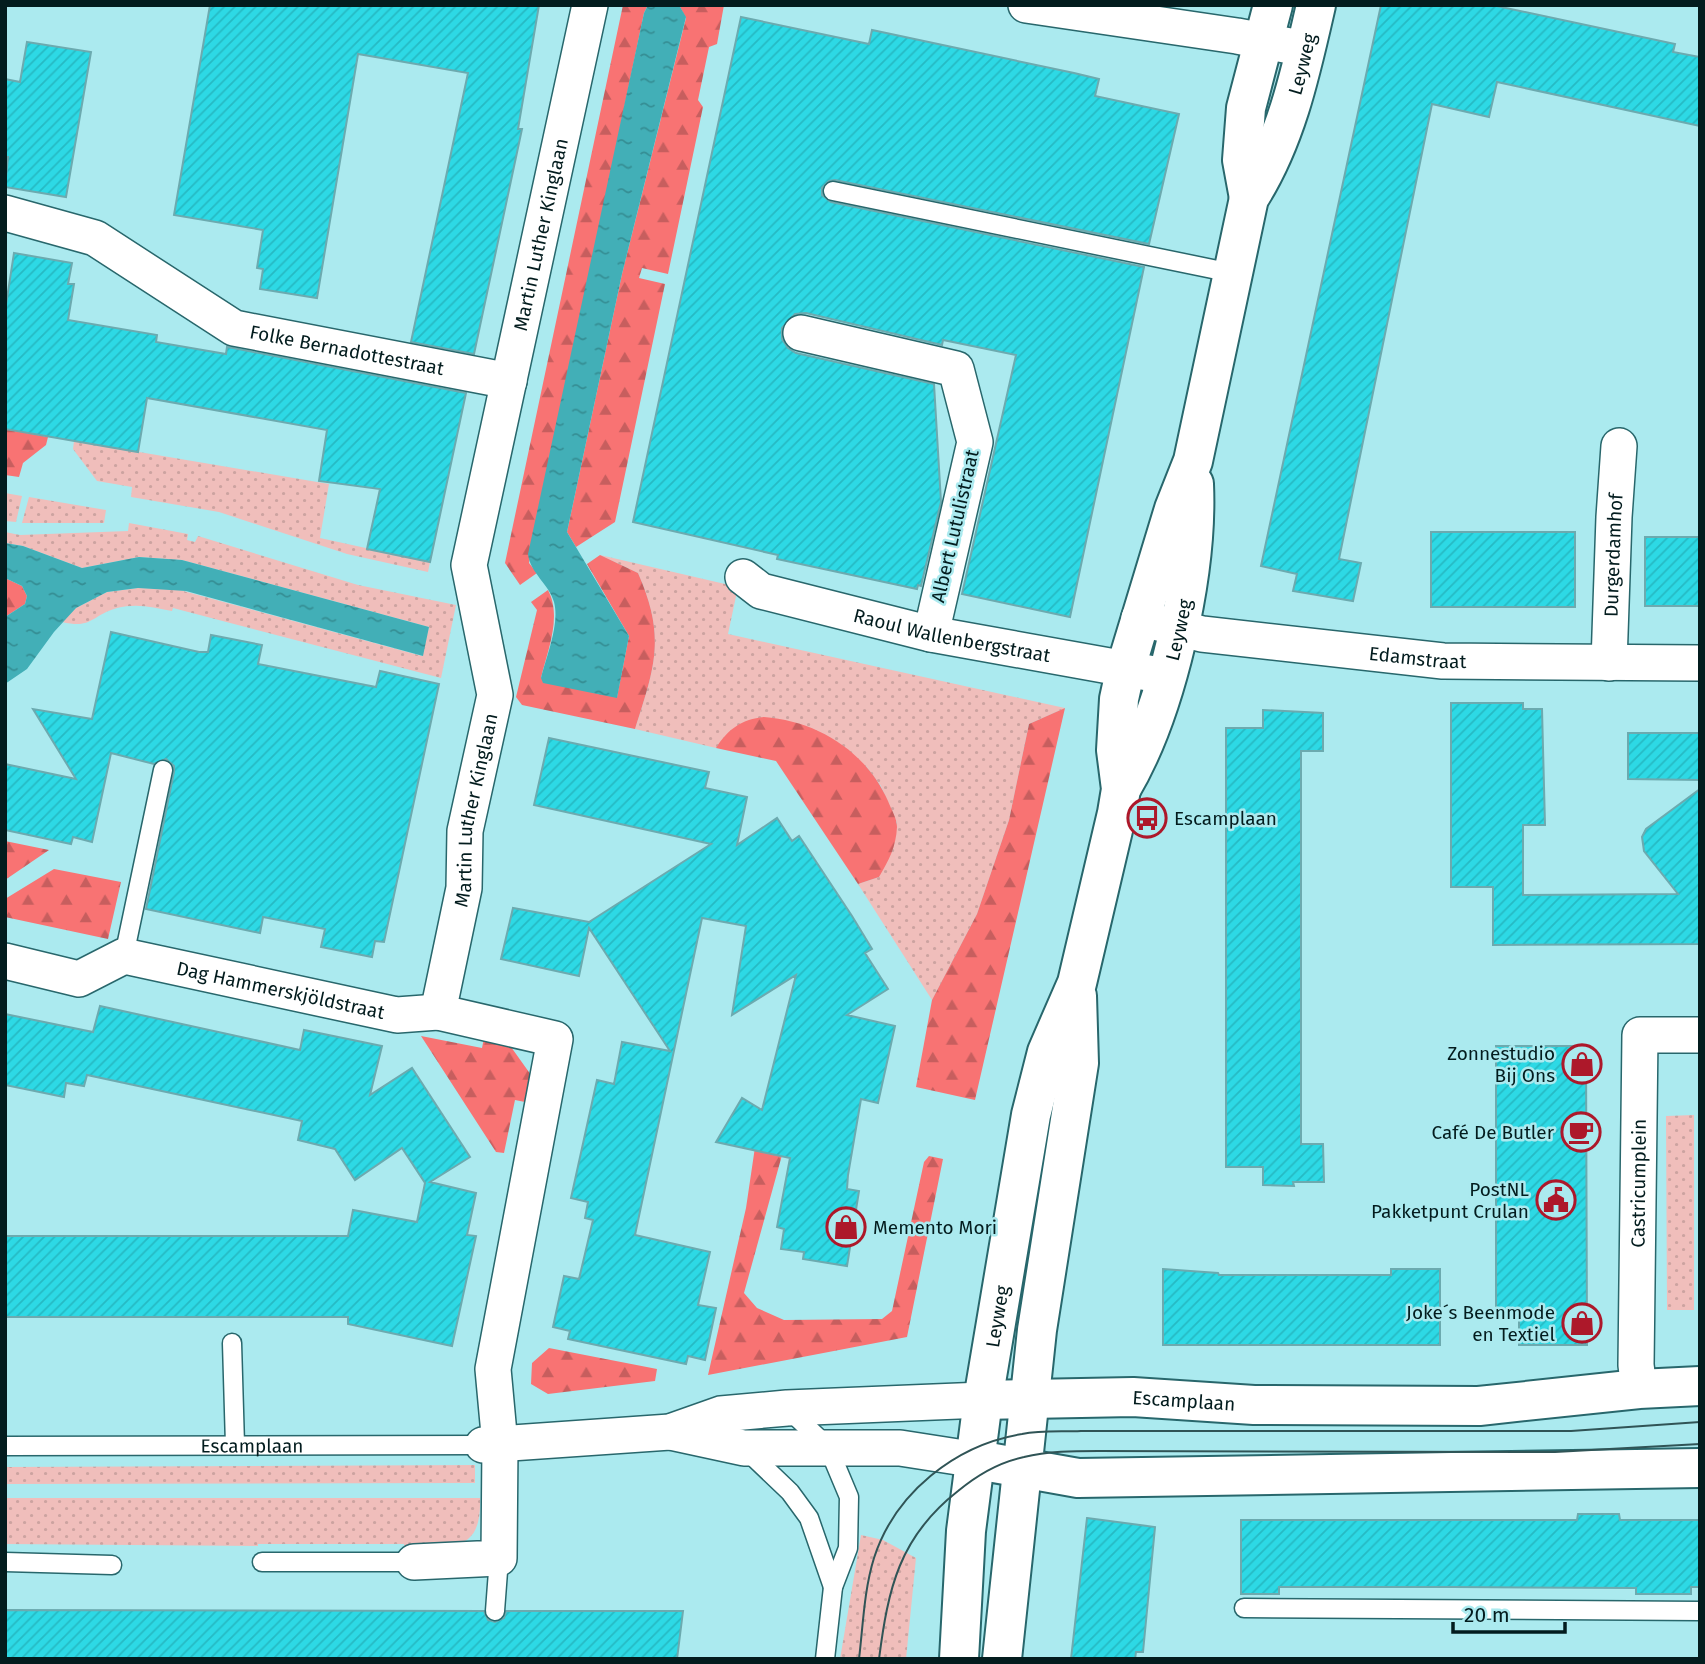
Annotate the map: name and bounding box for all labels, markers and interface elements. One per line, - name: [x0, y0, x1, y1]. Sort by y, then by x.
- street label: Leyweg: [1283, 31, 1321, 97]
- street label: Martin Luther Kinglaan: [508, 136, 572, 333]
- street label: Folke Bernadottestraat: [248, 320, 446, 380]
- street label: Albert Lutulistraat: [926, 447, 984, 605]
- street label: Durgerdamhof: [1599, 491, 1627, 617]
- street label: Leyweg: [1160, 597, 1196, 663]
- street label: Raoul Wallenbergstraat: [851, 603, 1052, 667]
- street label: Edamstraat: [1368, 641, 1467, 673]
- street label: Martin Luther Kinglaan: [449, 711, 502, 909]
- bus stop icon: Escamplaan: [1126, 797, 1168, 839]
- place label: Escamplaan: [1174, 807, 1277, 830]
- street label: Dag Hammerskjöldstraat: [175, 956, 387, 1024]
- place label: Zonnestudio Bij Ons: [1447, 1042, 1555, 1087]
- shop icon: Zonnestudio Bij Ons: [1561, 1043, 1603, 1085]
- cafe icon: Café De Butler: [1560, 1111, 1602, 1153]
- street label: Castricumplein: [1626, 1119, 1650, 1248]
- place label: Café De Butler: [1432, 1121, 1555, 1144]
- place label: PostNL Pakketpunt Crulan: [1371, 1178, 1530, 1223]
- public building icon: PostNL Pakketpunt Crulan: [1535, 1179, 1577, 1221]
- shop icon: Memento Mori: [825, 1206, 867, 1248]
- place label: Memento Mori: [873, 1216, 997, 1239]
- street label: Leyweg: [981, 1284, 1014, 1349]
- place label: Joke´s Beenmode en Textiel: [1406, 1301, 1555, 1346]
- shop icon: Joke´s Beenmode en Textiel: [1561, 1302, 1603, 1344]
- street label: Escamplaan: [1132, 1385, 1236, 1415]
- street label: Escamplaan: [200, 1434, 304, 1457]
- scale bar: [1453, 1590, 1565, 1634]
- text: 20 m: [1464, 1602, 1510, 1628]

